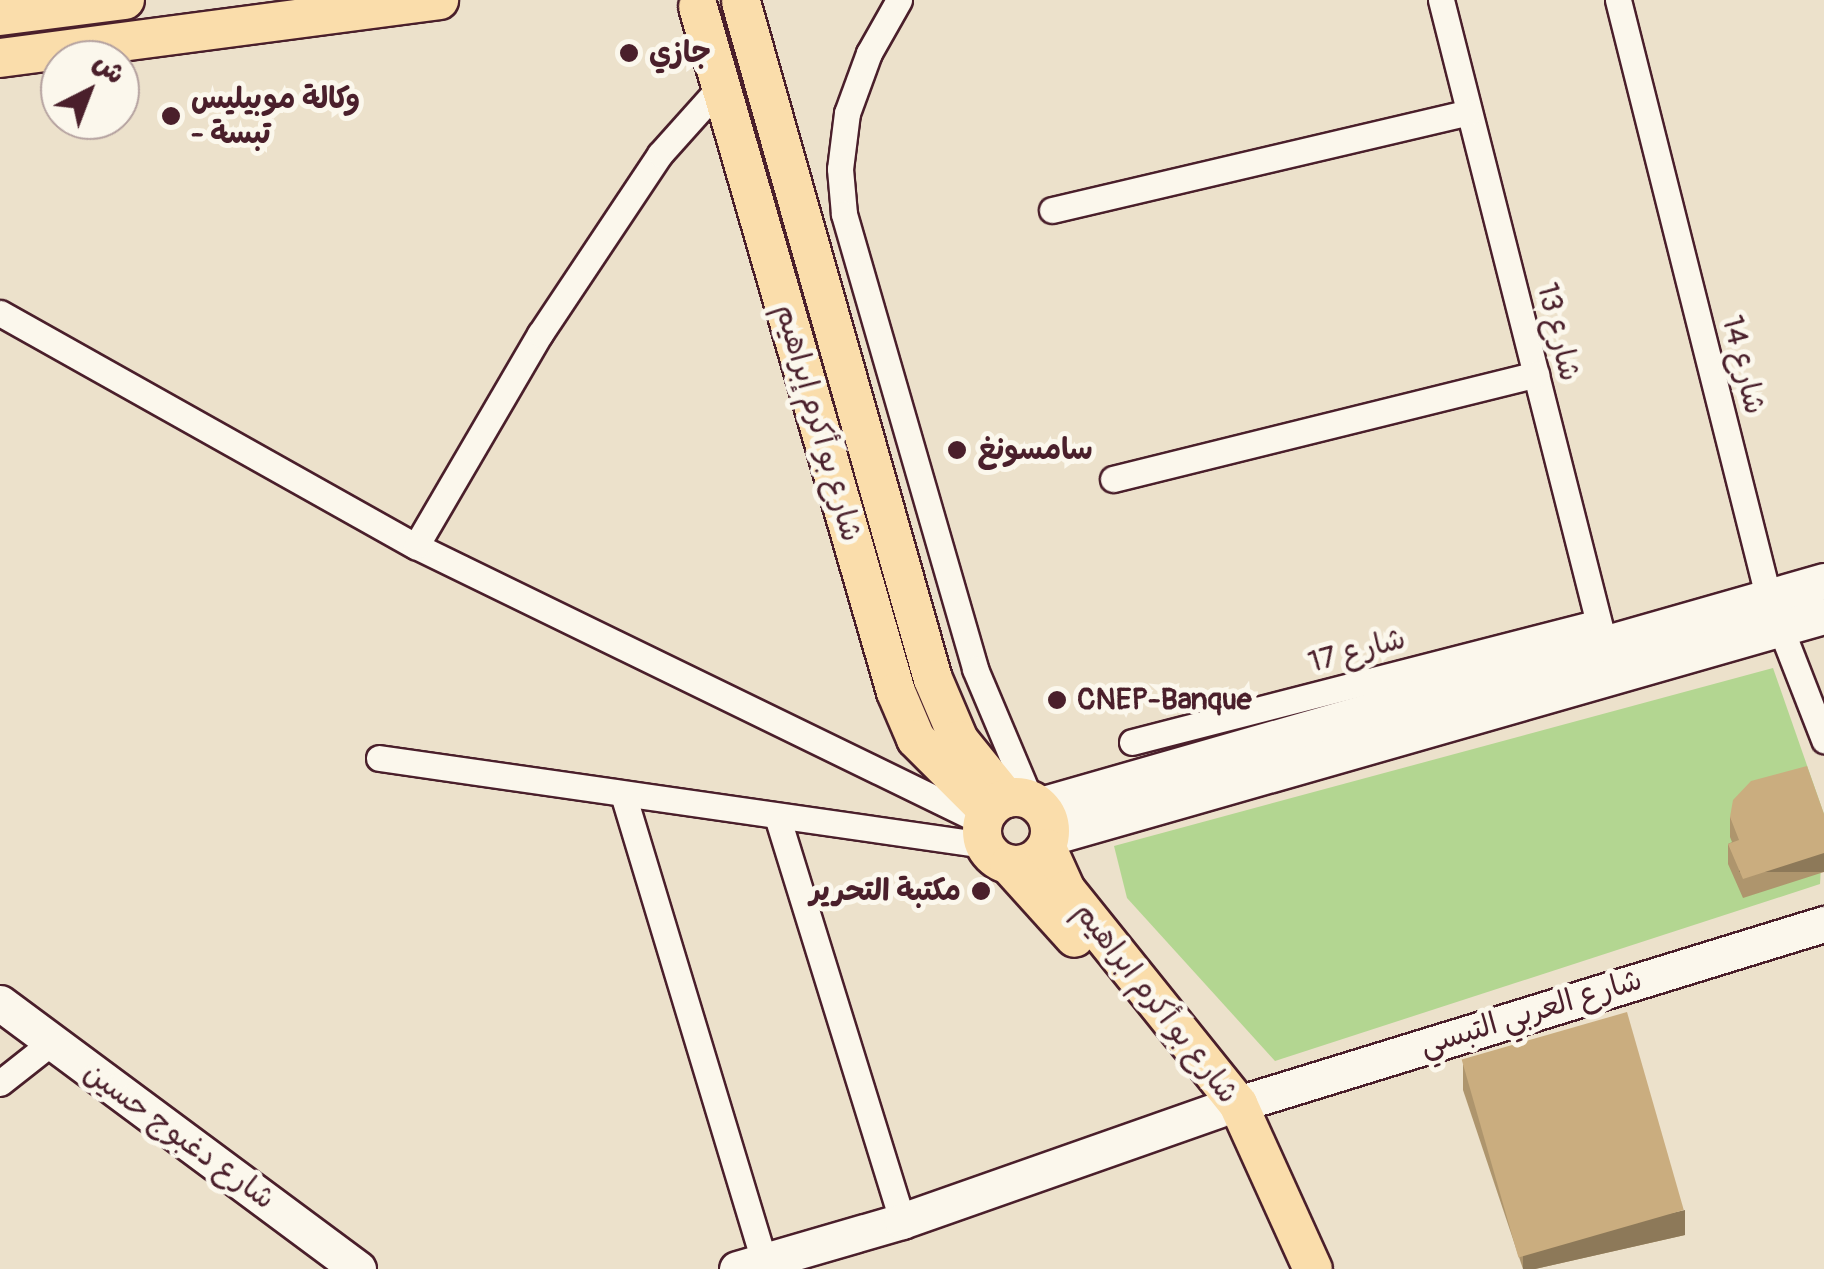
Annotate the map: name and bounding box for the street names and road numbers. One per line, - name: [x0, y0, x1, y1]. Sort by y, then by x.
- street label: شارع 13: [1528, 279, 1588, 385]
- street label: شارع بو أكرم إبراهيم: [767, 300, 869, 546]
- street label: شارع 14: [1713, 312, 1773, 418]
- street label: شارع 17: [1305, 621, 1409, 681]
- street label: شارع بو أكرم ابراهيم: [1066, 895, 1246, 1111]
- street label: شارع العربي التبسي: [1416, 962, 1646, 1064]
- street label: شارع دغبوج حسين: [77, 1055, 281, 1217]

